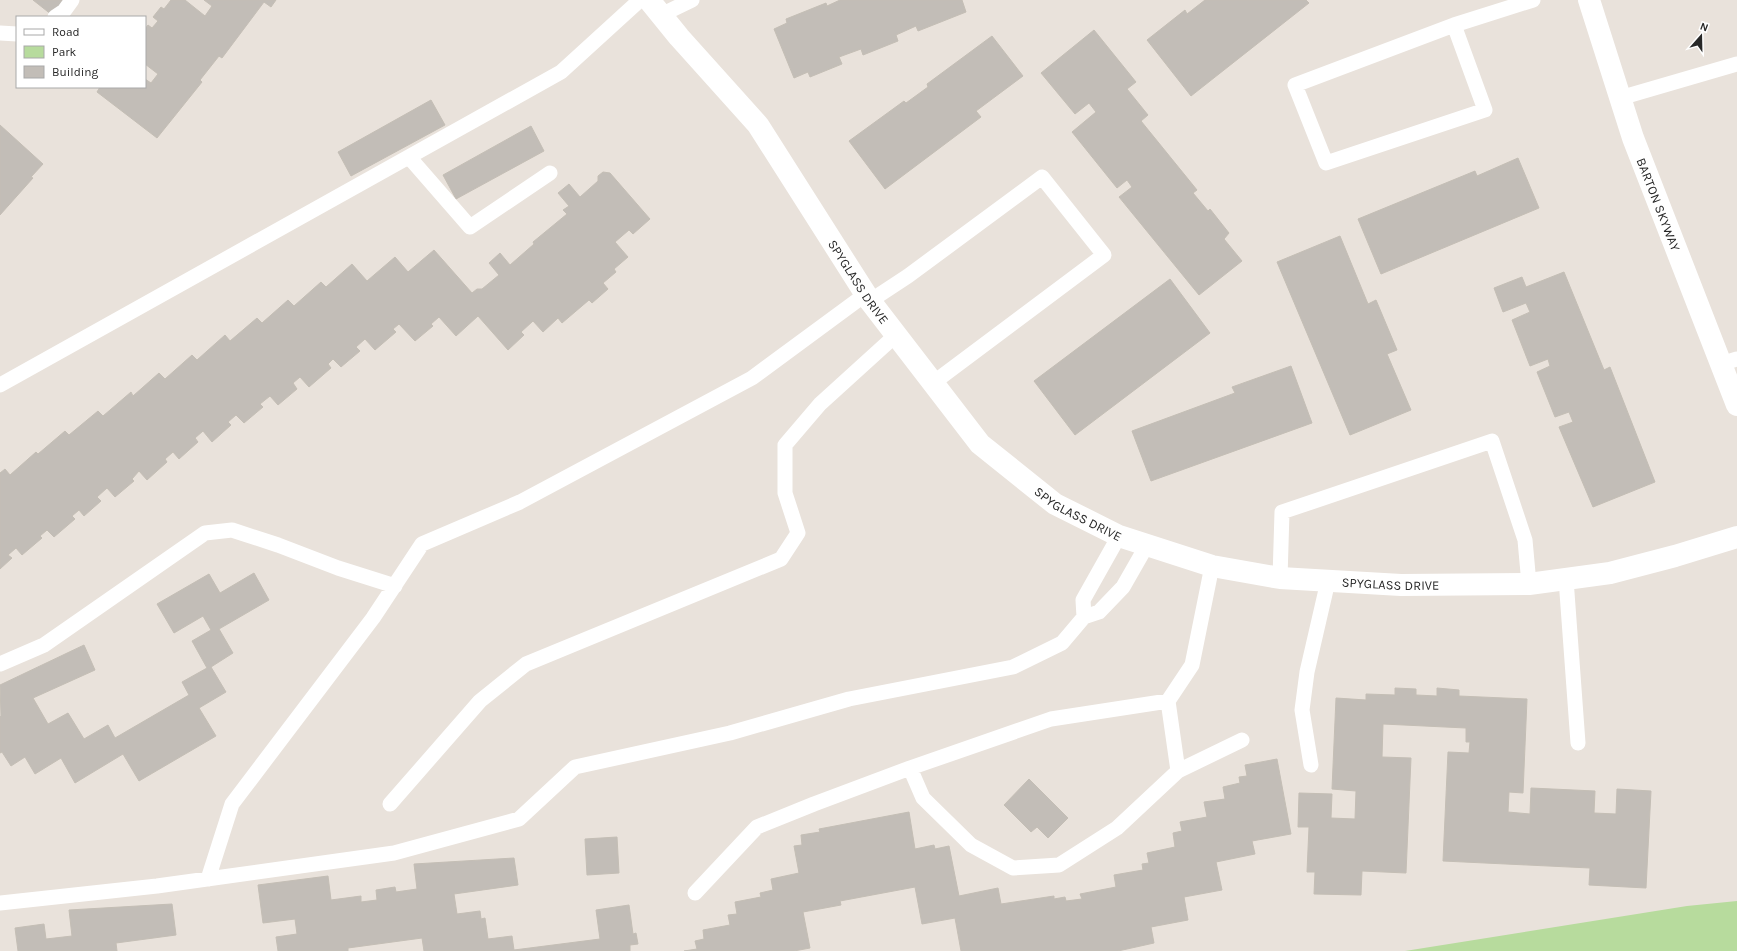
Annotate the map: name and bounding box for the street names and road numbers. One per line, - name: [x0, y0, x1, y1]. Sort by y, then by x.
- street label: BARTON SKYWAY: [1633, 156, 1683, 253]
- street label: SPYGLASS DRIVE: [825, 237, 892, 327]
- street label: SPYGLASS DRIVE: [1031, 484, 1124, 544]
- street label: SPYGLASS DRIVE: [1341, 575, 1439, 593]

